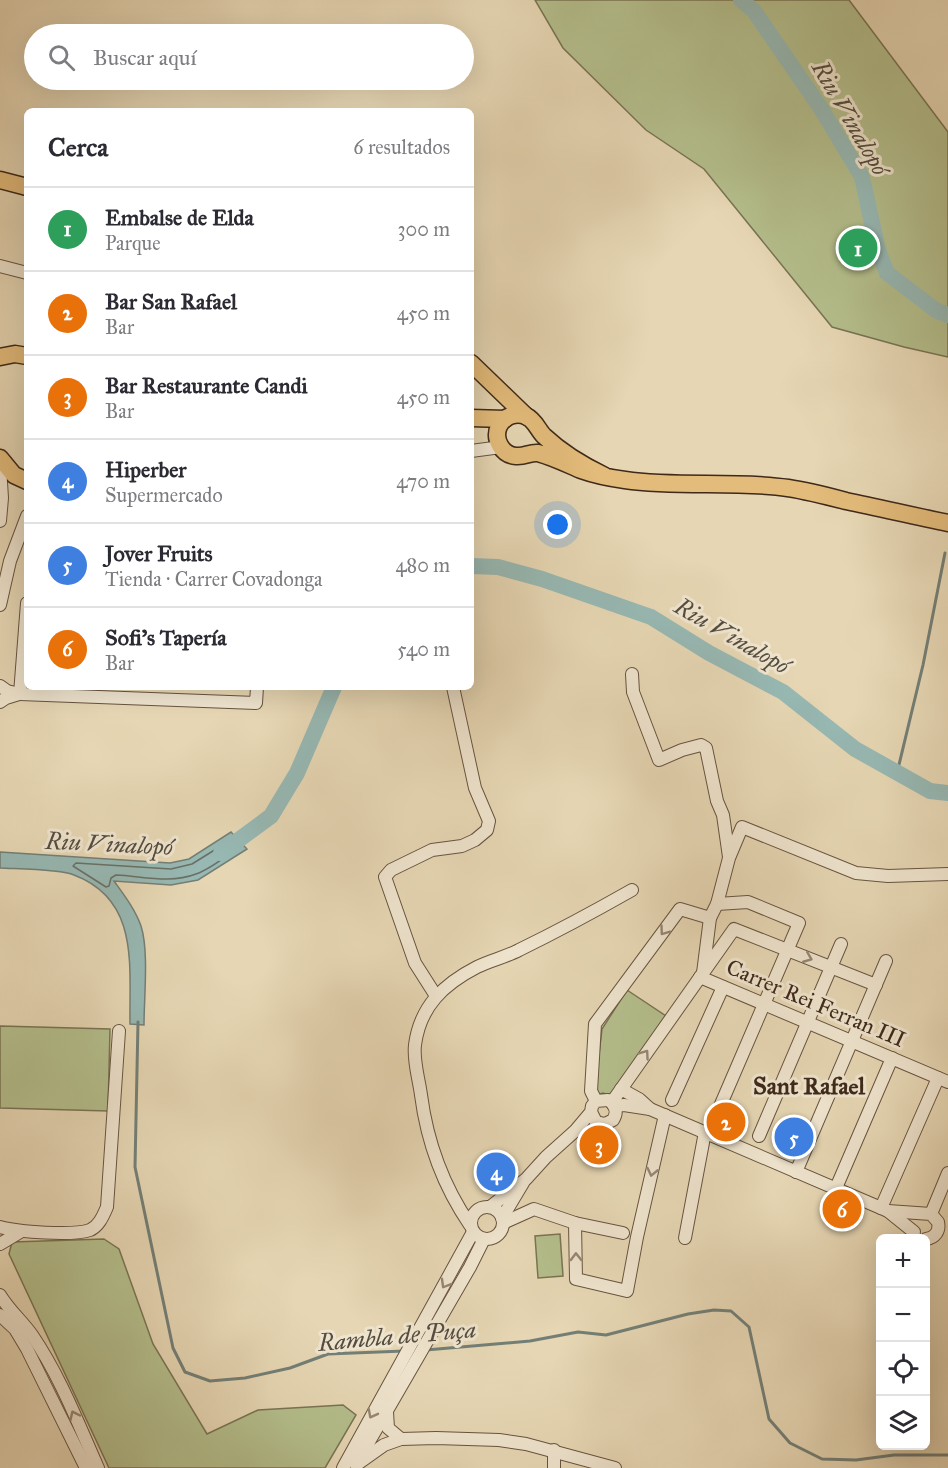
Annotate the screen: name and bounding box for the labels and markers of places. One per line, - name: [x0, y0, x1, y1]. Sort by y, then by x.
- pin: 1: [838, 226, 878, 270]
- pin: 2: [706, 1100, 746, 1144]
- pin: 5: [774, 1114, 814, 1160]
- pin: 3: [580, 1122, 618, 1168]
- pin: 4: [476, 1150, 516, 1194]
- pin: 6: [822, 1186, 862, 1232]

